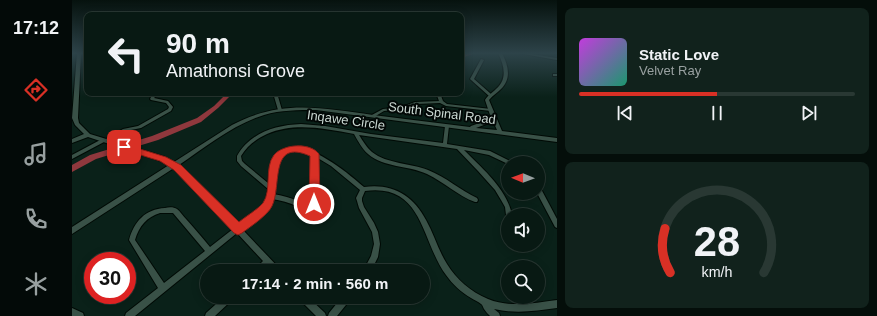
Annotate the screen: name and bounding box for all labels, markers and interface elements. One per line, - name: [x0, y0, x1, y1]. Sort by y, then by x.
- text: 17:12: [13, 18, 59, 38]
- icon: left: [100, 28, 152, 80]
- text: 90 m: [166, 28, 230, 59]
- text: Static Love: [639, 46, 719, 63]
- text: Amathonsi Grove: [166, 61, 305, 81]
- text: Velvet Ray: [639, 63, 701, 78]
- icon: directions: [22, 76, 50, 104]
- street label: South Spinal Road: [387, 99, 497, 127]
- icon: previous: [614, 102, 636, 124]
- icon: pause: [706, 102, 728, 124]
- icon: next: [798, 102, 820, 124]
- street label: Inqawe Circle: [306, 107, 386, 133]
- pin: [107, 130, 141, 164]
- icon: arrive: [113, 136, 135, 158]
- icon: music: [22, 140, 50, 168]
- north arrow: [501, 156, 545, 200]
- map controls: [501, 156, 545, 304]
- position arrow: [293, 183, 335, 225]
- icon: phone: [22, 205, 50, 233]
- button: sound: [501, 208, 545, 252]
- text: 28: [694, 218, 740, 265]
- speed limit sign: 30: [84, 252, 136, 304]
- button: search: [501, 260, 545, 304]
- text: km/h: [702, 264, 733, 280]
- icon: climate: [22, 270, 50, 298]
- text: 17:14 · 2 min · 560 m: [242, 275, 388, 292]

